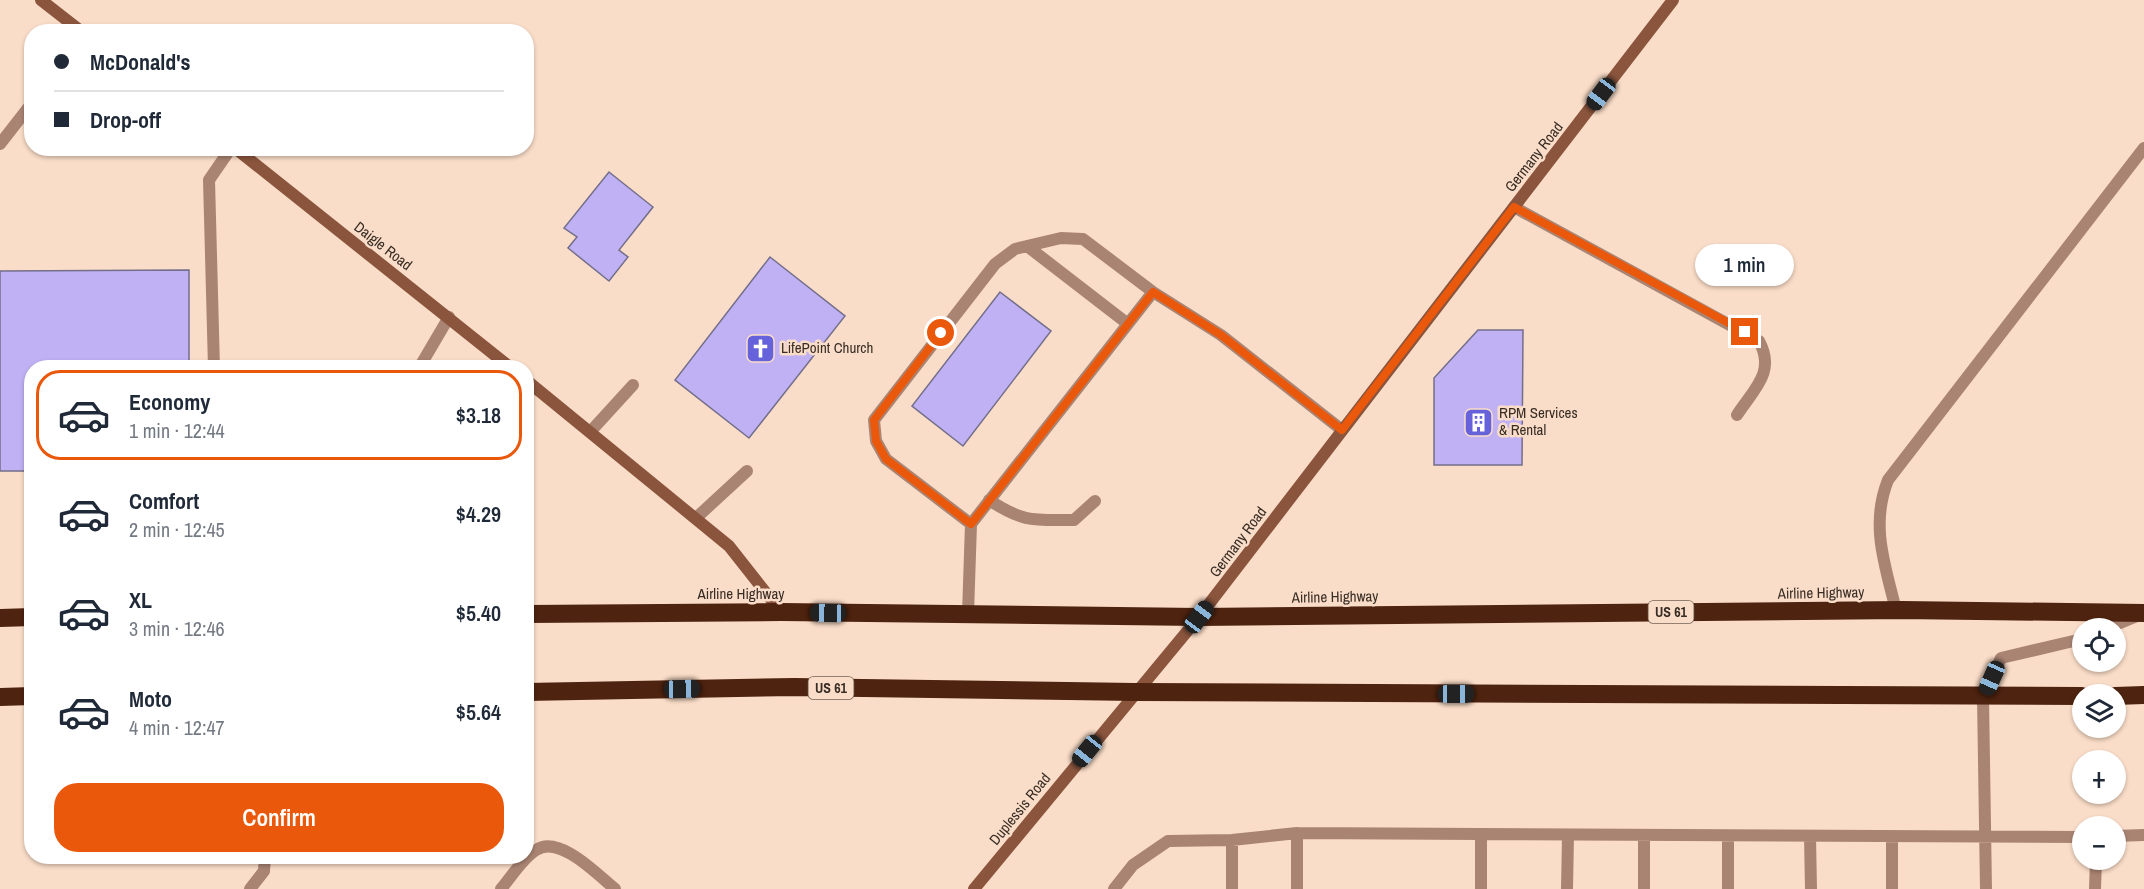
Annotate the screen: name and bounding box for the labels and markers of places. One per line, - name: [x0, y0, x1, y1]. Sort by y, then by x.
- church icon: LifePoint Church: [744, 332, 776, 364]
- place label: LifePoint Church: [781, 337, 873, 358]
- place label: RPM Services & Rental: [1499, 402, 1578, 440]
- building icon: RPM Services & Rental: [1462, 406, 1494, 438]

